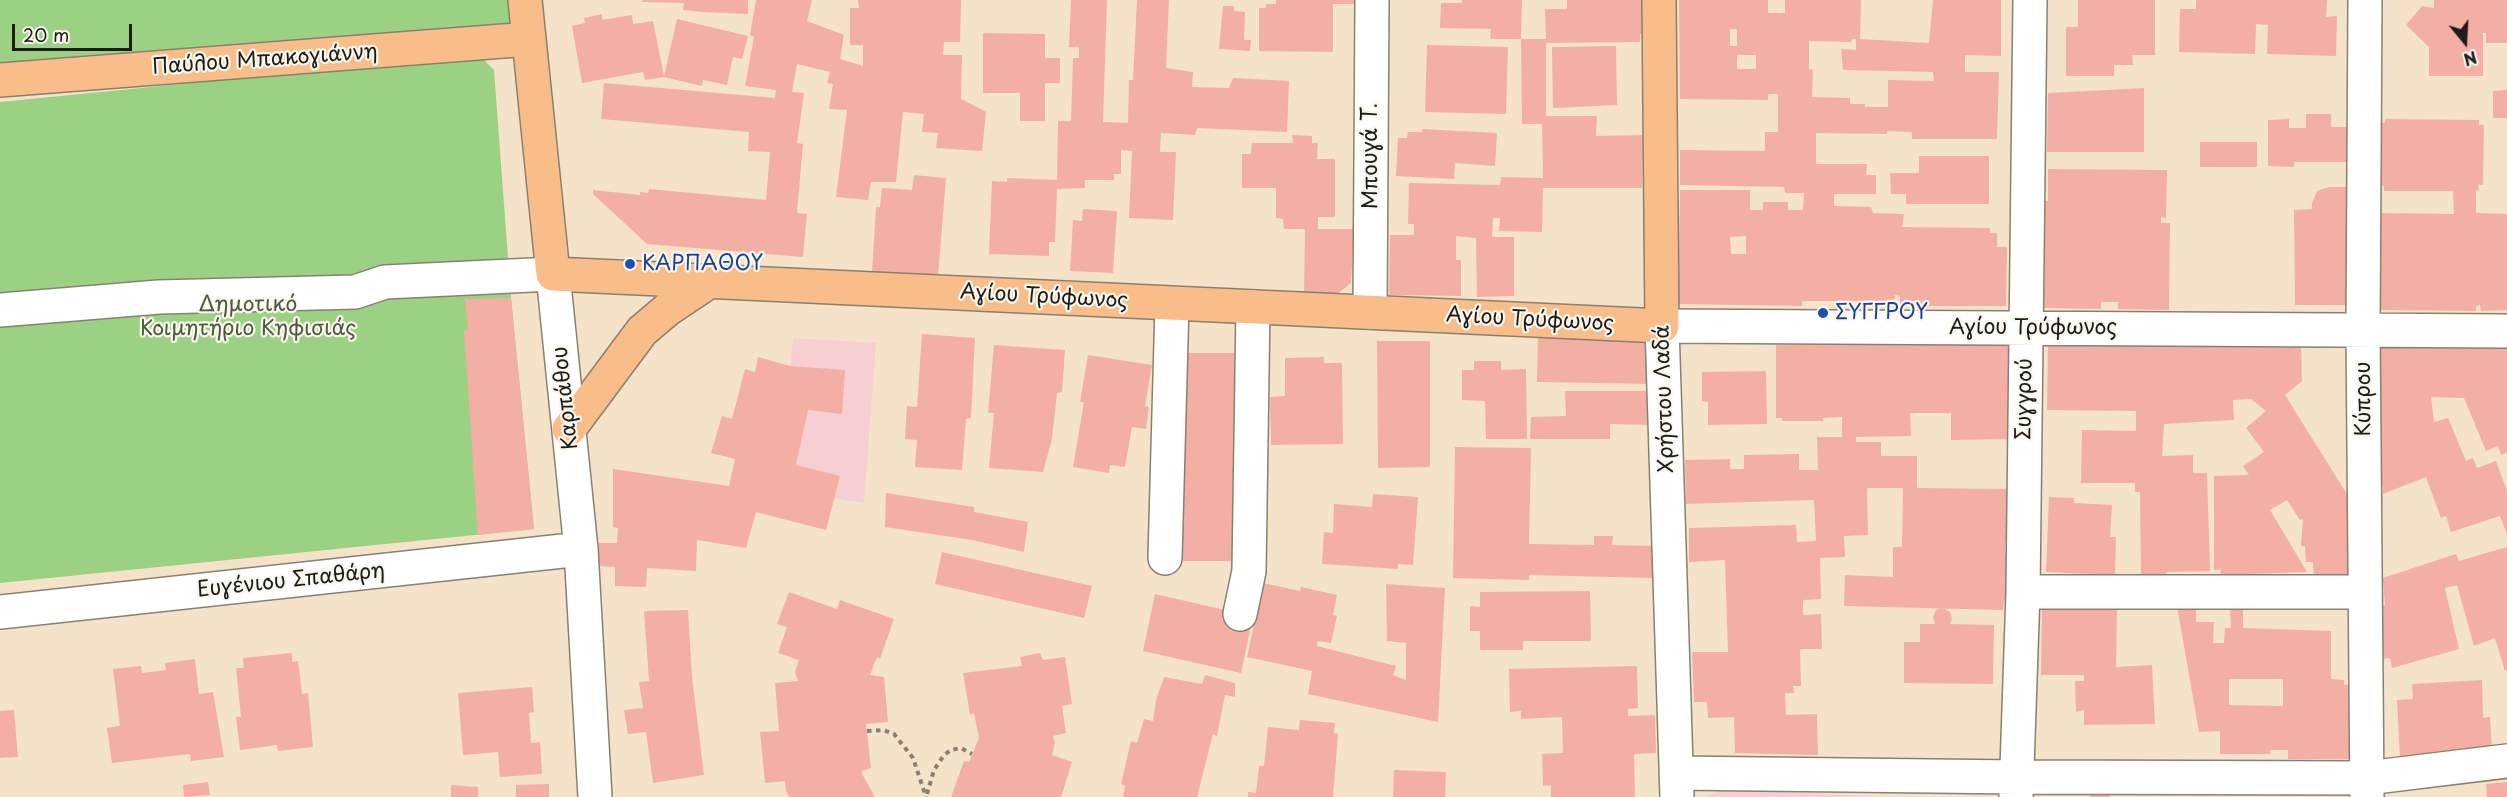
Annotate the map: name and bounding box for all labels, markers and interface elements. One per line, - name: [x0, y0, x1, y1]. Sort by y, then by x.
- scale bar: [15, 12, 135, 50]
- north arrow: [2435, 12, 2495, 72]
- text: 20 m: [23, 21, 69, 48]
- street label: Παύλου Μπακογιάννη: [152, 40, 378, 80]
- text: N: [2461, 46, 2480, 72]
- street label: Μπουγά Τ.: [1358, 103, 1384, 209]
- place label: ΚΑΡΠΑΘΟΥ: [642, 251, 763, 277]
- marker: ΚΑΡΠΑΘΟΥ: [623, 257, 637, 271]
- street label: Αγίου Τρύφωνος: [959, 280, 1129, 314]
- park label: Δημοτικό Κοιμητήριο Κηφισιάς: [140, 292, 356, 342]
- place label: ΣΥΓΓΡΟΥ: [1835, 300, 1928, 326]
- street label: Αγίου Τρύφωνος: [1445, 303, 1615, 337]
- marker: ΣΥΓΓΡΟΥ: [1816, 306, 1830, 320]
- street label: Αγίου Τρύφωνος: [1949, 315, 2117, 341]
- street label: Χρήστου Λαδά: [1650, 325, 1680, 473]
- street label: Καρπάθου: [548, 345, 584, 451]
- street label: Συγγρού: [2012, 358, 2038, 440]
- street label: Κύπρου: [2351, 362, 2377, 436]
- street label: Ευγένιου Σπαθάρη: [196, 559, 386, 603]

